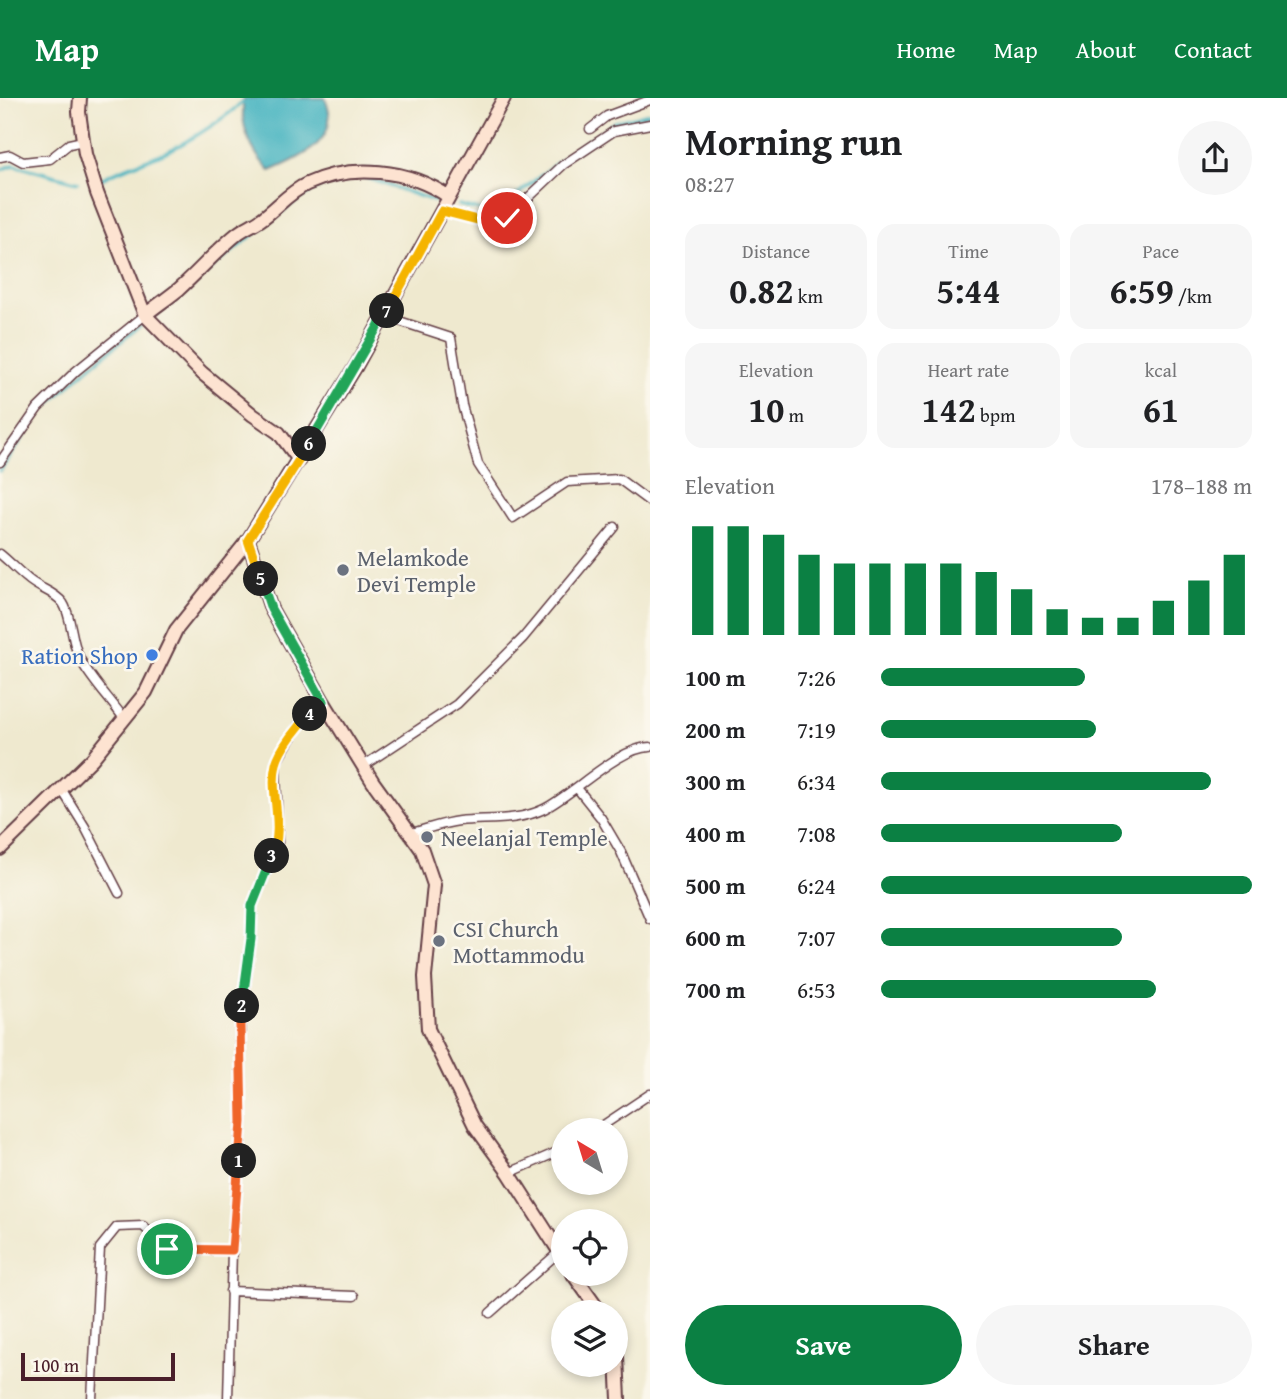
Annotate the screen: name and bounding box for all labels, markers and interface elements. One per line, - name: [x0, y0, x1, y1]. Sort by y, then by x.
- text: Map: [35, 25, 99, 73]
- text: Home: [897, 32, 956, 67]
- text: Map: [994, 32, 1038, 67]
- text: About: [1076, 32, 1136, 67]
- text: Contact: [1174, 32, 1252, 67]
- text: Morning run: [685, 113, 902, 169]
- button: share: [1178, 121, 1252, 195]
- text: 08:27: [685, 167, 735, 200]
- pin: [477, 188, 537, 248]
- icon: check: [488, 199, 526, 237]
- text: Distance: [742, 237, 810, 265]
- text: Time: [948, 237, 989, 265]
- text: Pace: [1143, 237, 1179, 265]
- text: 0.82: [729, 265, 794, 316]
- text: 5:44: [936, 265, 1001, 316]
- text: 6:59: [1110, 265, 1174, 316]
- text: km: [794, 282, 823, 310]
- text: /km: [1174, 282, 1212, 310]
- pin: 7: [370, 294, 404, 328]
- text: 7: [382, 296, 391, 324]
- text: Elevation: [739, 356, 813, 384]
- text: Heart rate: [928, 356, 1009, 384]
- text: kcal: [1145, 356, 1177, 384]
- text: 10: [748, 384, 784, 435]
- text: 142: [921, 384, 976, 435]
- text: 61: [1143, 384, 1179, 435]
- text: m: [784, 401, 804, 429]
- text: bpm: [976, 401, 1016, 429]
- pin: 6: [292, 426, 326, 462]
- text: 6: [304, 429, 313, 457]
- text: Elevation: [685, 469, 775, 502]
- text: 178–188 m: [1151, 469, 1252, 502]
- place label: Melamkode Devi Temple: [357, 541, 476, 600]
- pin: 5: [244, 561, 278, 596]
- marker: Melamkode Devi Temple: [335, 562, 351, 578]
- text: 5: [256, 564, 265, 592]
- place label: Ration Shop: [21, 639, 138, 672]
- marker: Ration Shop: [144, 647, 160, 663]
- text: 100 m: [685, 661, 746, 694]
- text: 7:26: [797, 661, 836, 694]
- pin: 4: [292, 696, 328, 732]
- text: 4: [305, 699, 314, 727]
- text: 200 m: [685, 713, 746, 746]
- text: 7:19: [797, 713, 836, 746]
- text: 300 m: [685, 765, 746, 798]
- text: 6:34: [797, 765, 836, 798]
- text: 400 m: [685, 817, 746, 850]
- text: 7:08: [797, 817, 836, 850]
- place label: Neelanjal Temple: [441, 821, 608, 854]
- marker: Neelanjal Temple: [419, 829, 435, 845]
- pin: 3: [254, 838, 290, 874]
- text: 3: [267, 841, 276, 869]
- text: 500 m: [685, 869, 746, 902]
- text: 6:24: [797, 869, 836, 902]
- place label: CSI Church Mottammodu: [453, 912, 585, 971]
- text: 600 m: [685, 921, 746, 954]
- text: 7:07: [797, 921, 836, 954]
- marker: CSI Church Mottammodu: [431, 933, 447, 949]
- text: 700 m: [685, 973, 746, 1006]
- text: 6:53: [797, 973, 836, 1006]
- pin: 2: [224, 988, 260, 1024]
- text: 2: [237, 991, 246, 1019]
- north arrow: [551, 1118, 628, 1195]
- map controls: [551, 1118, 628, 1377]
- pin: 1: [222, 1144, 256, 1178]
- text: 1: [234, 1146, 243, 1174]
- button: locate: [551, 1209, 628, 1286]
- pin: [137, 1219, 197, 1279]
- icon: arrive: [148, 1230, 186, 1268]
- button: layers: [551, 1300, 628, 1377]
- button: Save: [685, 1305, 962, 1385]
- button: Share: [976, 1305, 1252, 1385]
- scale bar: [21, 1350, 175, 1382]
- text: 100 m: [32, 1351, 79, 1379]

